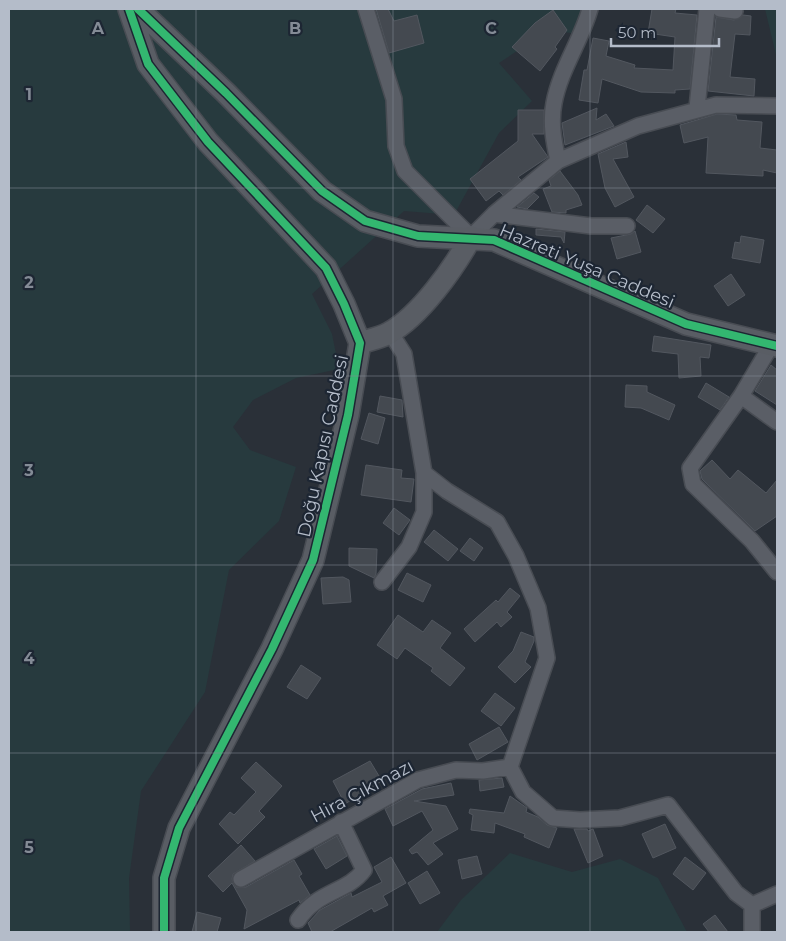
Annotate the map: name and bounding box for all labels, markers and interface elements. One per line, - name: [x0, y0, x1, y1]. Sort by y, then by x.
- scale bar: [611, 15, 718, 47]
- text: A: [91, 19, 105, 38]
- text: B: [289, 19, 301, 38]
- text: C: [485, 19, 497, 38]
- text: 50 m: [618, 23, 656, 42]
- text: 1: [26, 85, 32, 104]
- street label: Hazreti Yuşa Caddesi: [496, 219, 678, 313]
- text: 2: [24, 273, 34, 292]
- street label: Doğu Kapısı Caddesi: [293, 353, 353, 539]
- text: 3: [23, 461, 34, 480]
- text: 4: [23, 649, 35, 668]
- street label: Hira Çıkmazı: [307, 755, 417, 827]
- text: 5: [24, 838, 34, 857]

